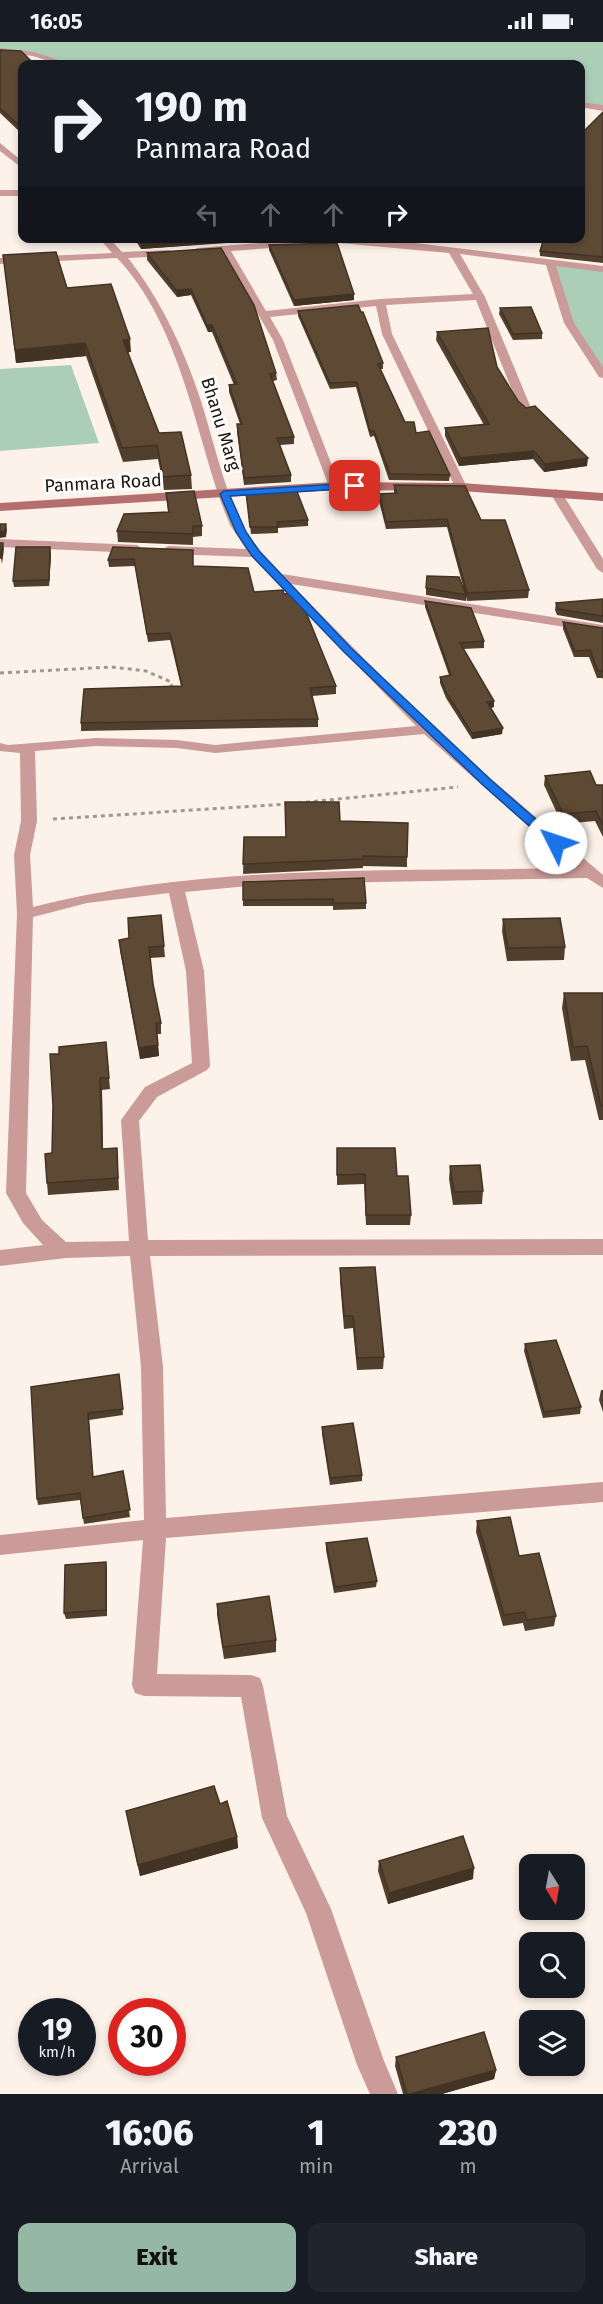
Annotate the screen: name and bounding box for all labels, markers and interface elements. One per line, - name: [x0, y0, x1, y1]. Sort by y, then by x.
- text: 16:05: [30, 8, 83, 35]
- text: 190 m: [135, 82, 248, 132]
- icon: right: [36, 84, 114, 162]
- text: Panmara Road: [135, 133, 311, 165]
- icon: left: [191, 198, 224, 231]
- icon: ahead: [254, 198, 287, 231]
- icon: ahead: [317, 198, 350, 231]
- icon: right: [380, 198, 413, 231]
- street label: Bhanu Marg: [196, 374, 246, 474]
- pin: [329, 460, 380, 511]
- street label: Panmara Road: [44, 469, 162, 497]
- icon: arrive: [338, 469, 371, 502]
- position arrow: [524, 811, 588, 875]
- north arrow: [519, 1854, 585, 1920]
- map controls: [519, 1854, 585, 2076]
- button: search: [519, 1932, 585, 1998]
- speed limit sign: 30: [108, 1998, 186, 2076]
- button: layers: [519, 2010, 585, 2076]
- text: 19: [42, 2012, 72, 2048]
- text: km/h: [38, 2043, 76, 2061]
- text: 16:06: [105, 2111, 194, 2155]
- text: 1: [308, 2111, 325, 2155]
- text: 230: [439, 2111, 498, 2155]
- text: Arrival: [120, 2154, 179, 2178]
- text: min: [299, 2154, 333, 2178]
- text: m: [460, 2154, 477, 2178]
- button: Exit: [18, 2223, 296, 2292]
- button: Share: [308, 2223, 585, 2292]

